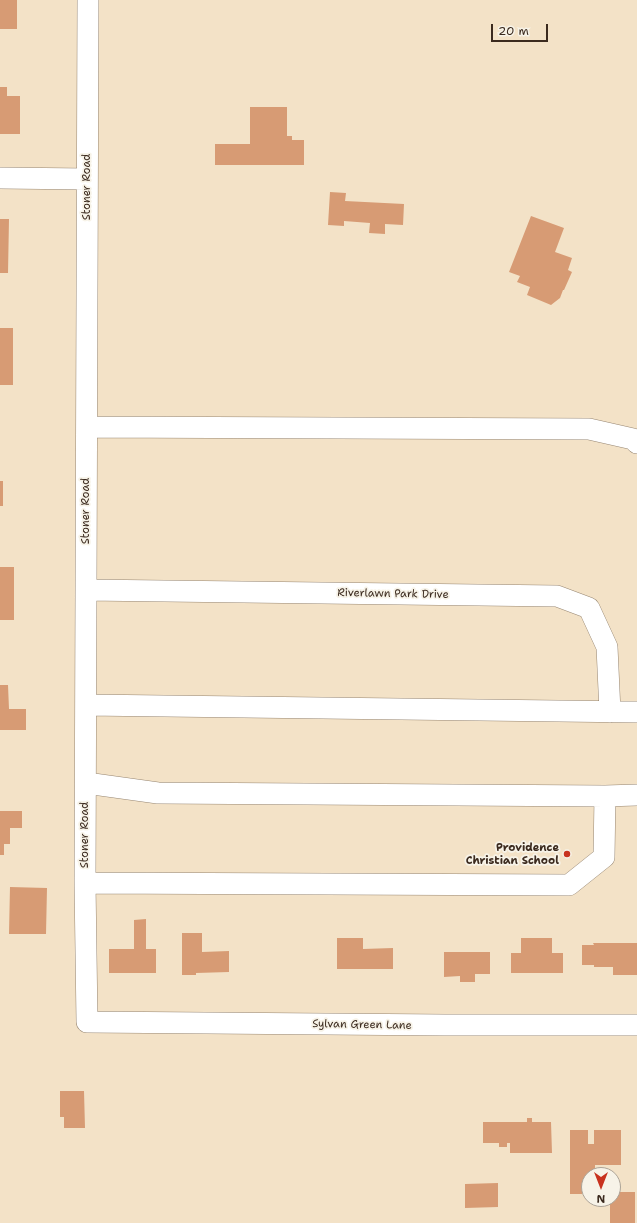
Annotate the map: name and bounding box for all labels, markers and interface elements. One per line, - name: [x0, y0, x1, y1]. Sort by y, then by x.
- scale bar: [493, 16, 550, 42]
- text: 20 m: [498, 23, 529, 39]
- street label: Stoner Road: [80, 154, 94, 220]
- street label: Stoner Road: [79, 478, 93, 544]
- street label: Riverlawn Park Drive: [337, 586, 449, 602]
- street label: Stoner Road: [78, 802, 92, 868]
- place label: Providence Christian School: [466, 841, 559, 867]
- marker: Providence Christian School: [562, 849, 572, 859]
- street label: Sylvan Green Lane: [312, 1018, 412, 1032]
- north arrow: [581, 1167, 621, 1207]
- text: N: [597, 1191, 605, 1206]

